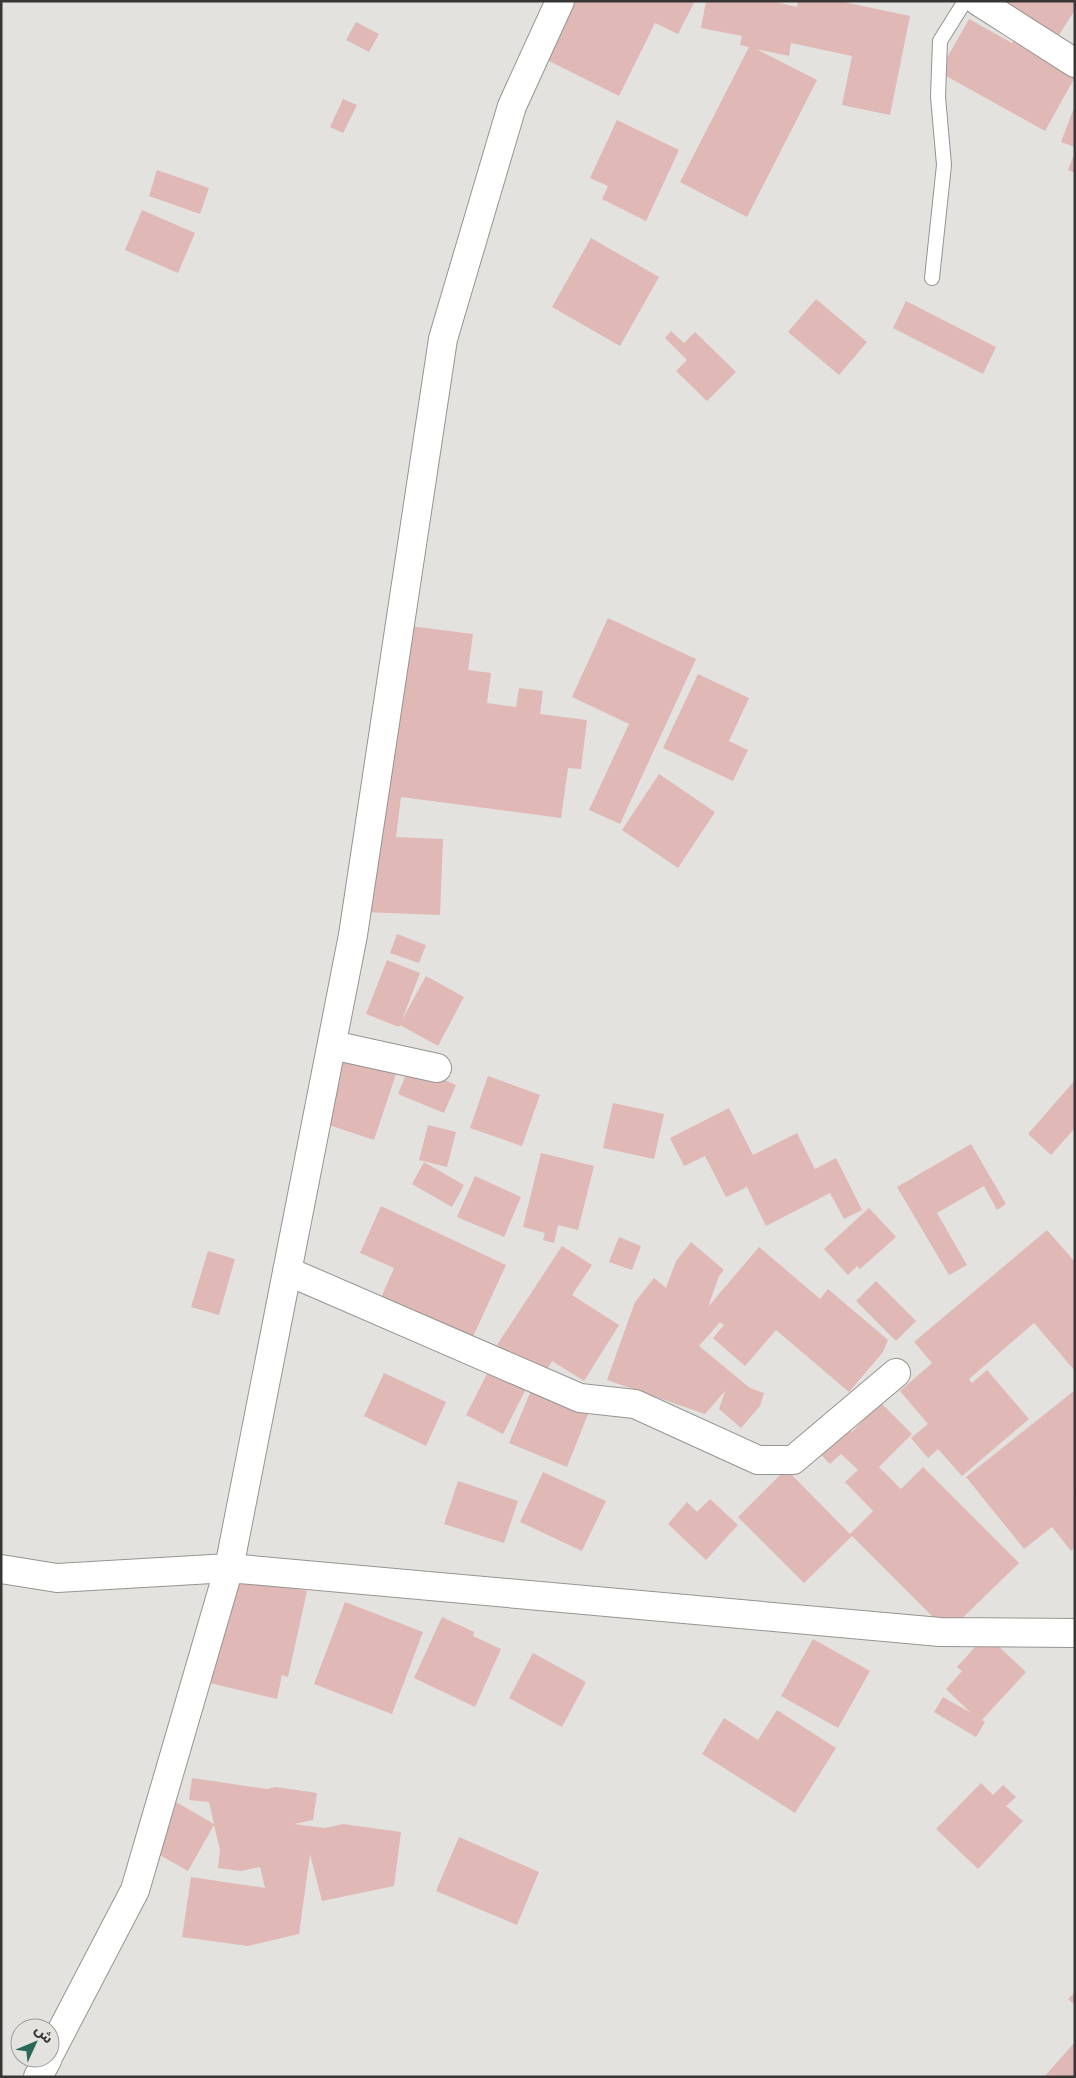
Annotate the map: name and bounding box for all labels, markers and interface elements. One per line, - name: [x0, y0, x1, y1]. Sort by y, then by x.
- north arrow: [10, 2018, 60, 2068]
- text: ش: [32, 2022, 56, 2046]

